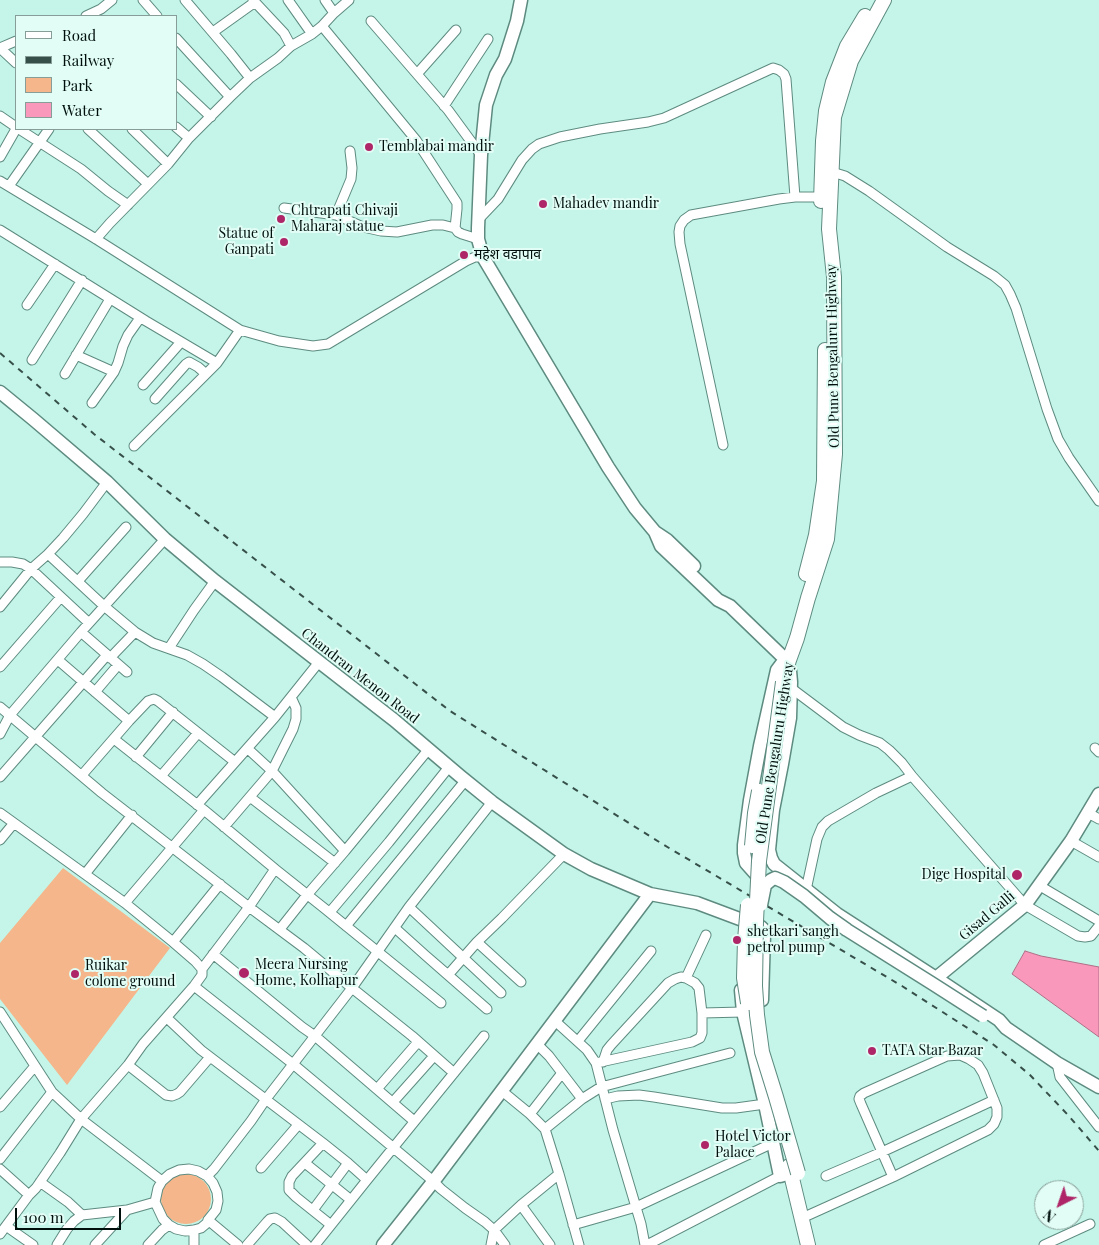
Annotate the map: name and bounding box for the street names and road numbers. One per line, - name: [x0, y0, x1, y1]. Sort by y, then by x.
- street label: Old Pune Bengaluru Highway: [823, 264, 843, 448]
- street label: Chandran Menon Road: [298, 625, 422, 727]
- street label: Old Pune Bengaluru Highway: [752, 661, 798, 845]
- street label: Gisad Galli: [956, 888, 1018, 944]

